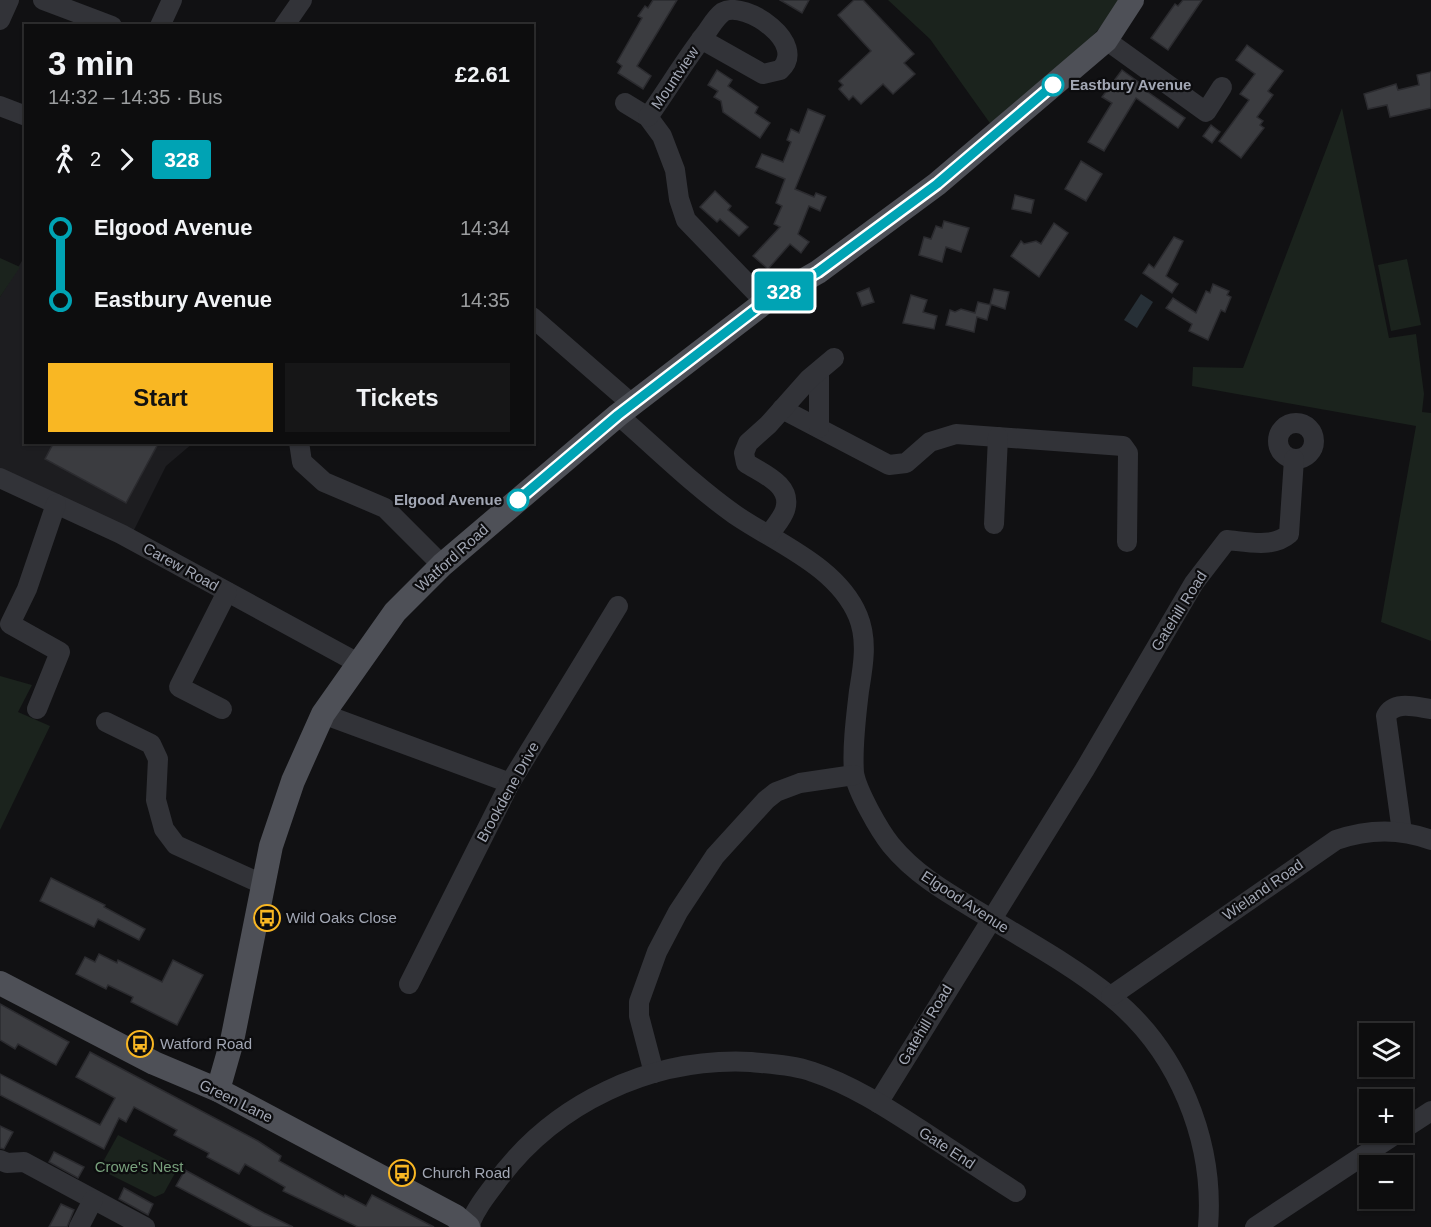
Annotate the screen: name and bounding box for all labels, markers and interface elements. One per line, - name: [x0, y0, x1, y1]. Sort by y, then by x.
- street label: Mountview: [647, 43, 702, 112]
- text: 3 min: [48, 45, 134, 82]
- text: £2.61: [455, 62, 510, 87]
- marker: Eastbury Avenue: [1042, 74, 1064, 96]
- place label: Eastbury Avenue: [1070, 76, 1191, 93]
- text: 14:32 – 14:35 · Bus: [48, 86, 223, 108]
- icon: walk: [48, 143, 81, 176]
- icon: forward: [110, 143, 143, 176]
- text: 2: [90, 148, 101, 170]
- text: 328: [164, 148, 199, 171]
- text: Elgood Avenue: [94, 215, 253, 240]
- text: 14:34: [460, 217, 510, 239]
- line badge: 328: [750, 272, 818, 310]
- text: 328: [766, 280, 802, 303]
- text: Eastbury Avenue: [94, 287, 272, 312]
- text: 14:35: [460, 289, 510, 311]
- button: Start: [48, 363, 273, 432]
- button: Tickets: [285, 363, 510, 432]
- marker: Elgood Avenue: [507, 489, 529, 511]
- place label: Elgood Avenue: [394, 491, 502, 508]
- street label: Watford Road: [412, 521, 492, 595]
- street label: Carew Road: [141, 539, 222, 594]
- street label: Gatehill Road: [1147, 568, 1210, 654]
- street label: Brookdene Drive: [473, 739, 542, 845]
- street label: Wieland Road: [1219, 856, 1306, 924]
- street label: Elgood Avenue: [918, 867, 1012, 936]
- bus stop icon: Wild Oaks Close: [252, 903, 282, 933]
- place label: Wild Oaks Close: [286, 909, 397, 926]
- street label: Gatehill Road: [894, 981, 955, 1068]
- map controls: [1359, 1023, 1413, 1209]
- button: layers: [1359, 1023, 1413, 1077]
- bus stop icon: Watford Road: [125, 1029, 155, 1059]
- place label: Watford Road: [160, 1035, 252, 1052]
- street label: Green Lane: [197, 1076, 276, 1126]
- button: +: [1359, 1089, 1413, 1143]
- street label: Gate End: [916, 1123, 978, 1172]
- button: −: [1359, 1155, 1413, 1209]
- park label: Crowe's Nest: [95, 1158, 184, 1175]
- bus stop icon: Church Road: [387, 1158, 417, 1188]
- place label: Church Road: [422, 1164, 510, 1181]

